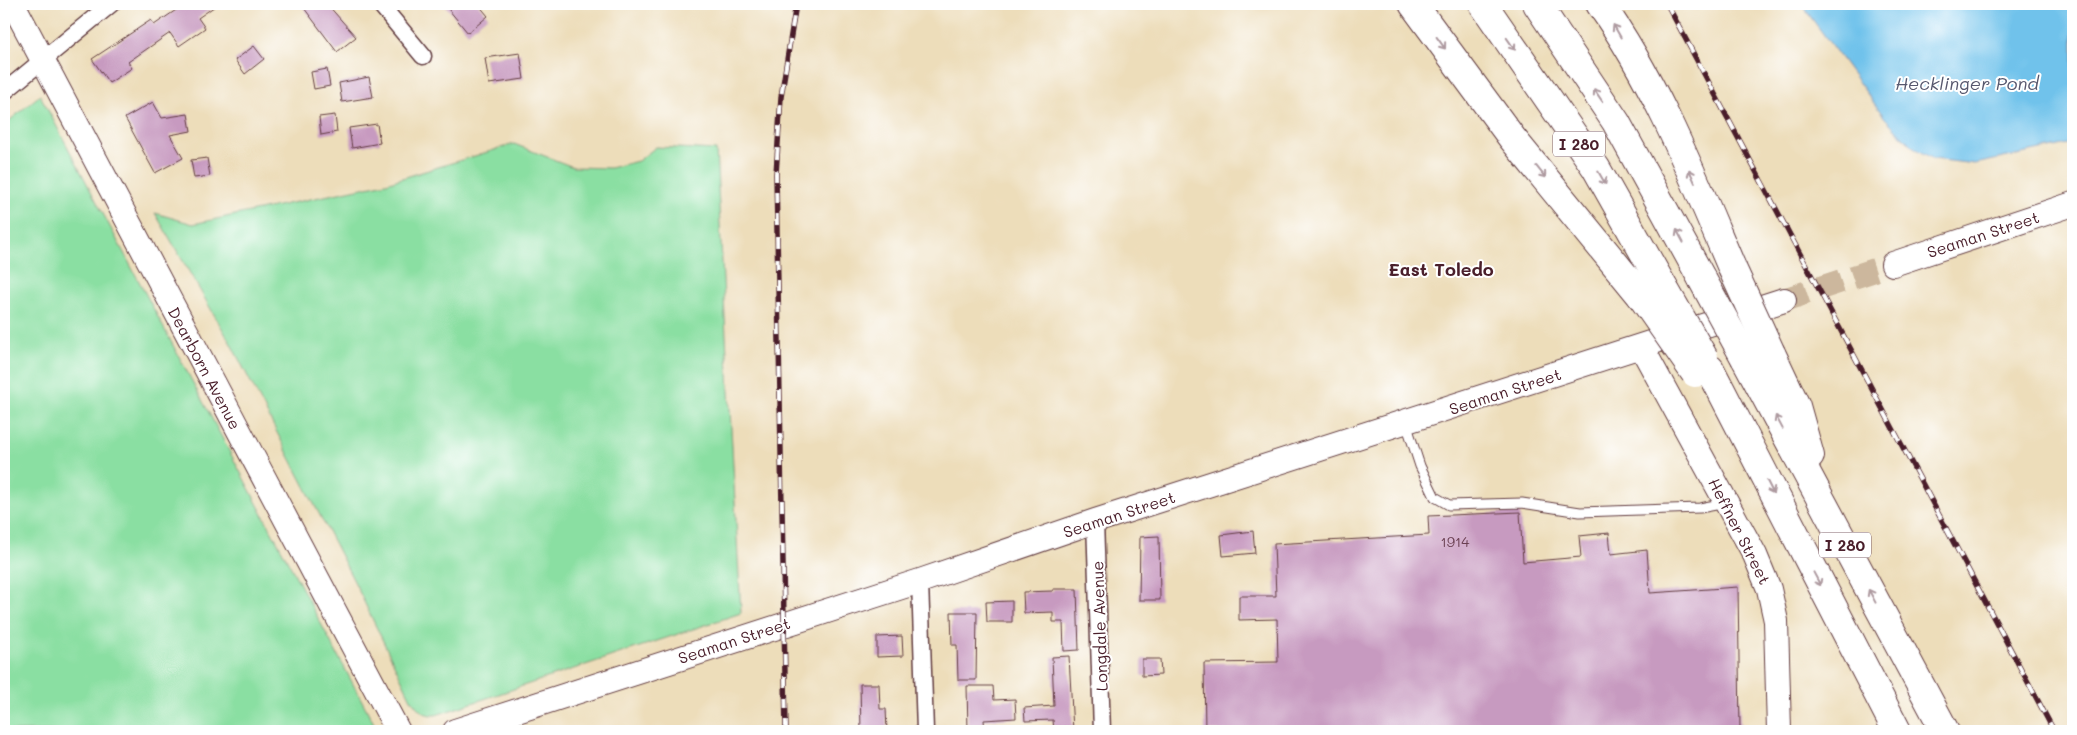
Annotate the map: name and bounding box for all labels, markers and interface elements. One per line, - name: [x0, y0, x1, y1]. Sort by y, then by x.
- one-way arrow: [1612, 25, 1622, 39]
- one-way arrow: [1436, 36, 1447, 49]
- one-way arrow: [1506, 36, 1516, 50]
- water label: Hecklinger Pond: [1895, 71, 2040, 95]
- one-way arrow: [1593, 89, 1603, 103]
- road number: I 280: [1553, 132, 1605, 156]
- one-way arrow: [1535, 165, 1546, 178]
- one-way arrow: [1687, 169, 1696, 184]
- one-way arrow: [1597, 171, 1607, 185]
- street label: Seaman Street: [1924, 206, 2042, 262]
- one-way arrow: [1674, 229, 1684, 244]
- district label: East Toledo: [1388, 257, 1494, 281]
- street label: Dearborn Avenue: [164, 303, 246, 433]
- street label: Seaman Street: [1446, 363, 1564, 419]
- one-way arrow: [1774, 415, 1783, 430]
- street label: Heffner Street: [1704, 474, 1776, 588]
- one-way arrow: [1766, 479, 1775, 494]
- street label: Seaman Street: [1060, 486, 1178, 542]
- house number: 1914: [1440, 532, 1470, 551]
- road number: I 280: [1819, 532, 1871, 558]
- street label: Longdale Avenue: [1086, 560, 1112, 692]
- one-way arrow: [1812, 571, 1822, 586]
- one-way arrow: [1867, 589, 1876, 604]
- street label: Seaman Street: [675, 612, 793, 668]

